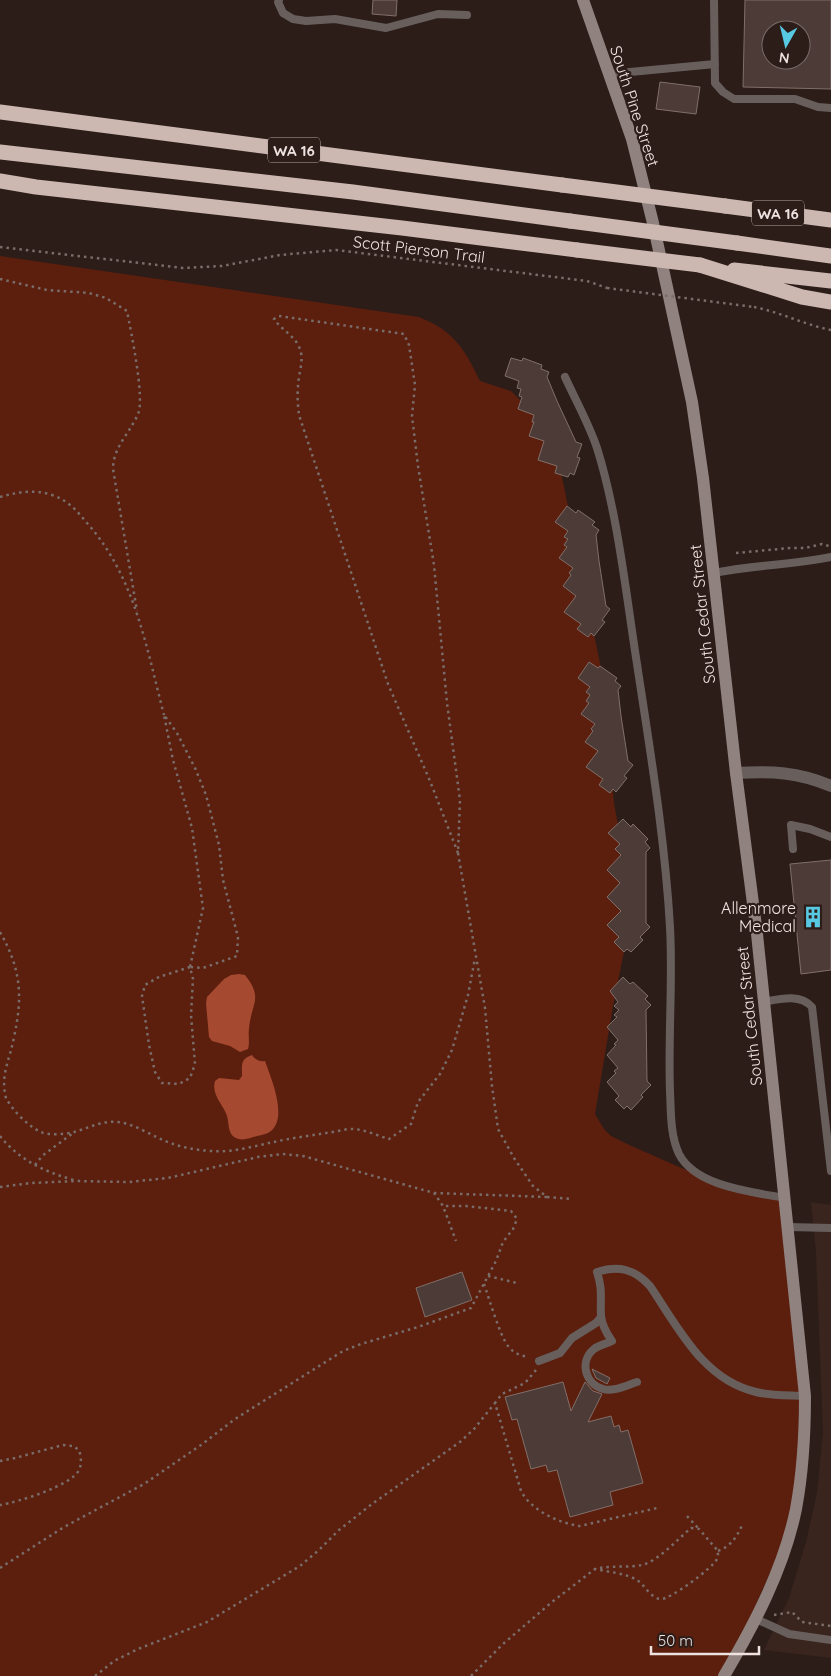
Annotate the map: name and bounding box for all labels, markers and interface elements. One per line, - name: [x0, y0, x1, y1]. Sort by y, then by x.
- north arrow: [761, 20, 811, 70]
- street label: South Pine Street: [606, 43, 664, 169]
- text: N: [778, 48, 791, 68]
- road number: WA 16: [268, 138, 320, 162]
- road number: WA 16: [752, 200, 804, 226]
- street label: Scott Pierson Trail: [352, 231, 486, 267]
- street label: South Cedar Street: [685, 543, 719, 685]
- place label: Allenmore Medical: [721, 898, 796, 936]
- building icon: Allenmore Medical: [800, 904, 826, 930]
- street label: South Cedar Street: [732, 945, 766, 1087]
- scale bar: [651, 1624, 758, 1656]
- text: 50 m: [658, 1631, 693, 1650]

